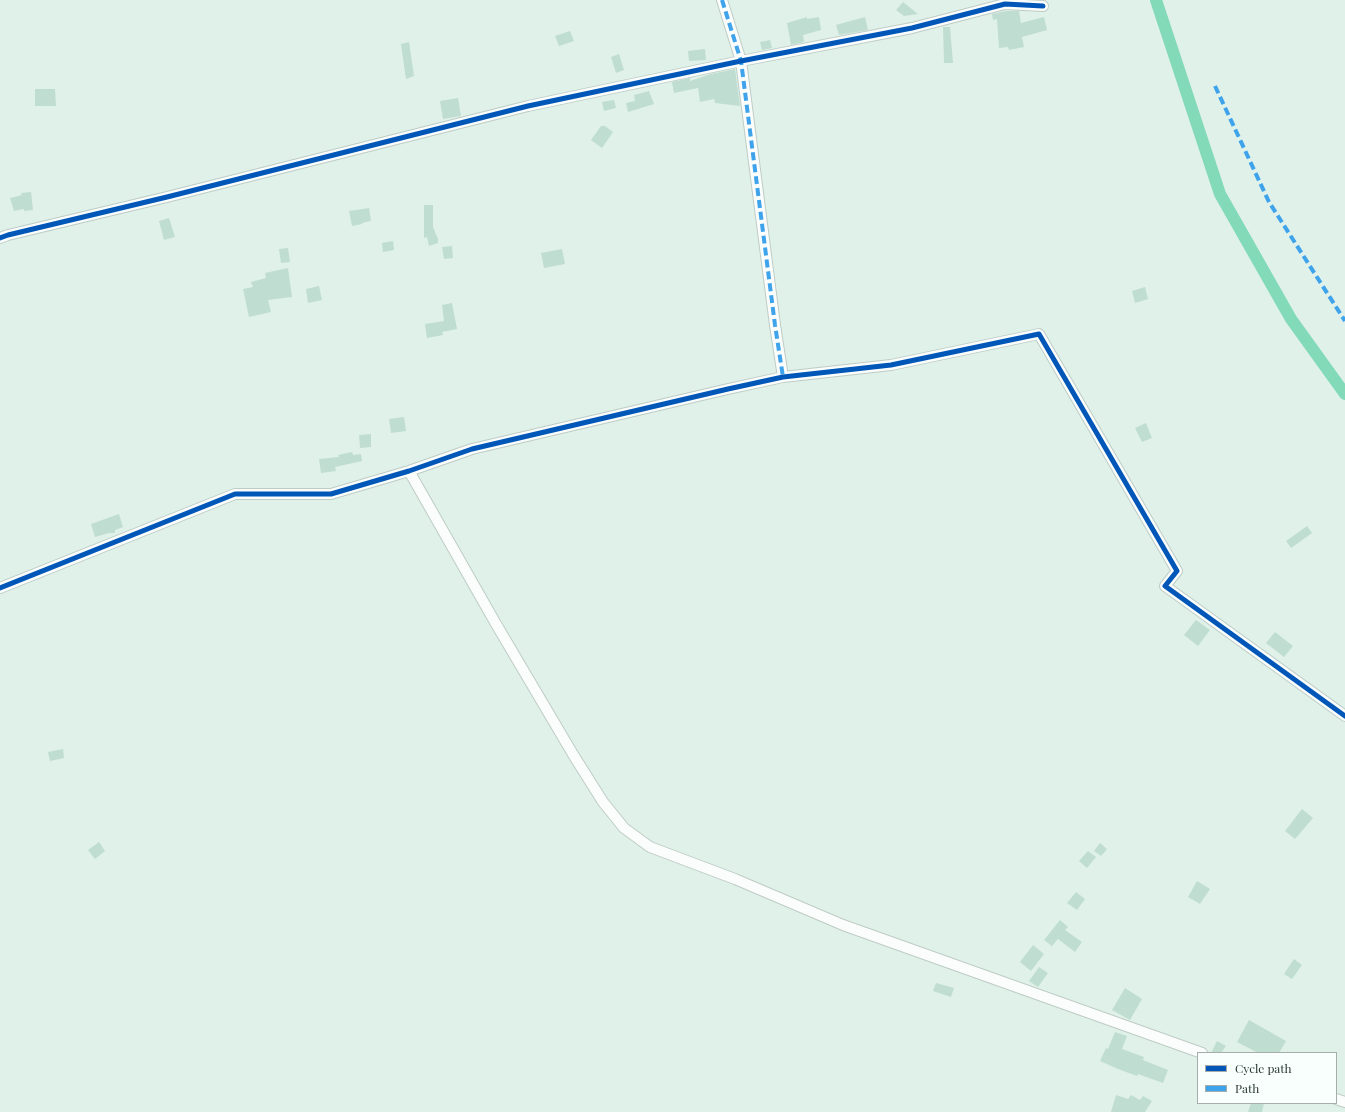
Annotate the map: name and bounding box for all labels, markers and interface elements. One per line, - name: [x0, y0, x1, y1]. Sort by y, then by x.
- legend: [1197, 1052, 1337, 1104]
- text: Cycle path: [1235, 1060, 1292, 1076]
- text: Path: [1235, 1080, 1259, 1096]

